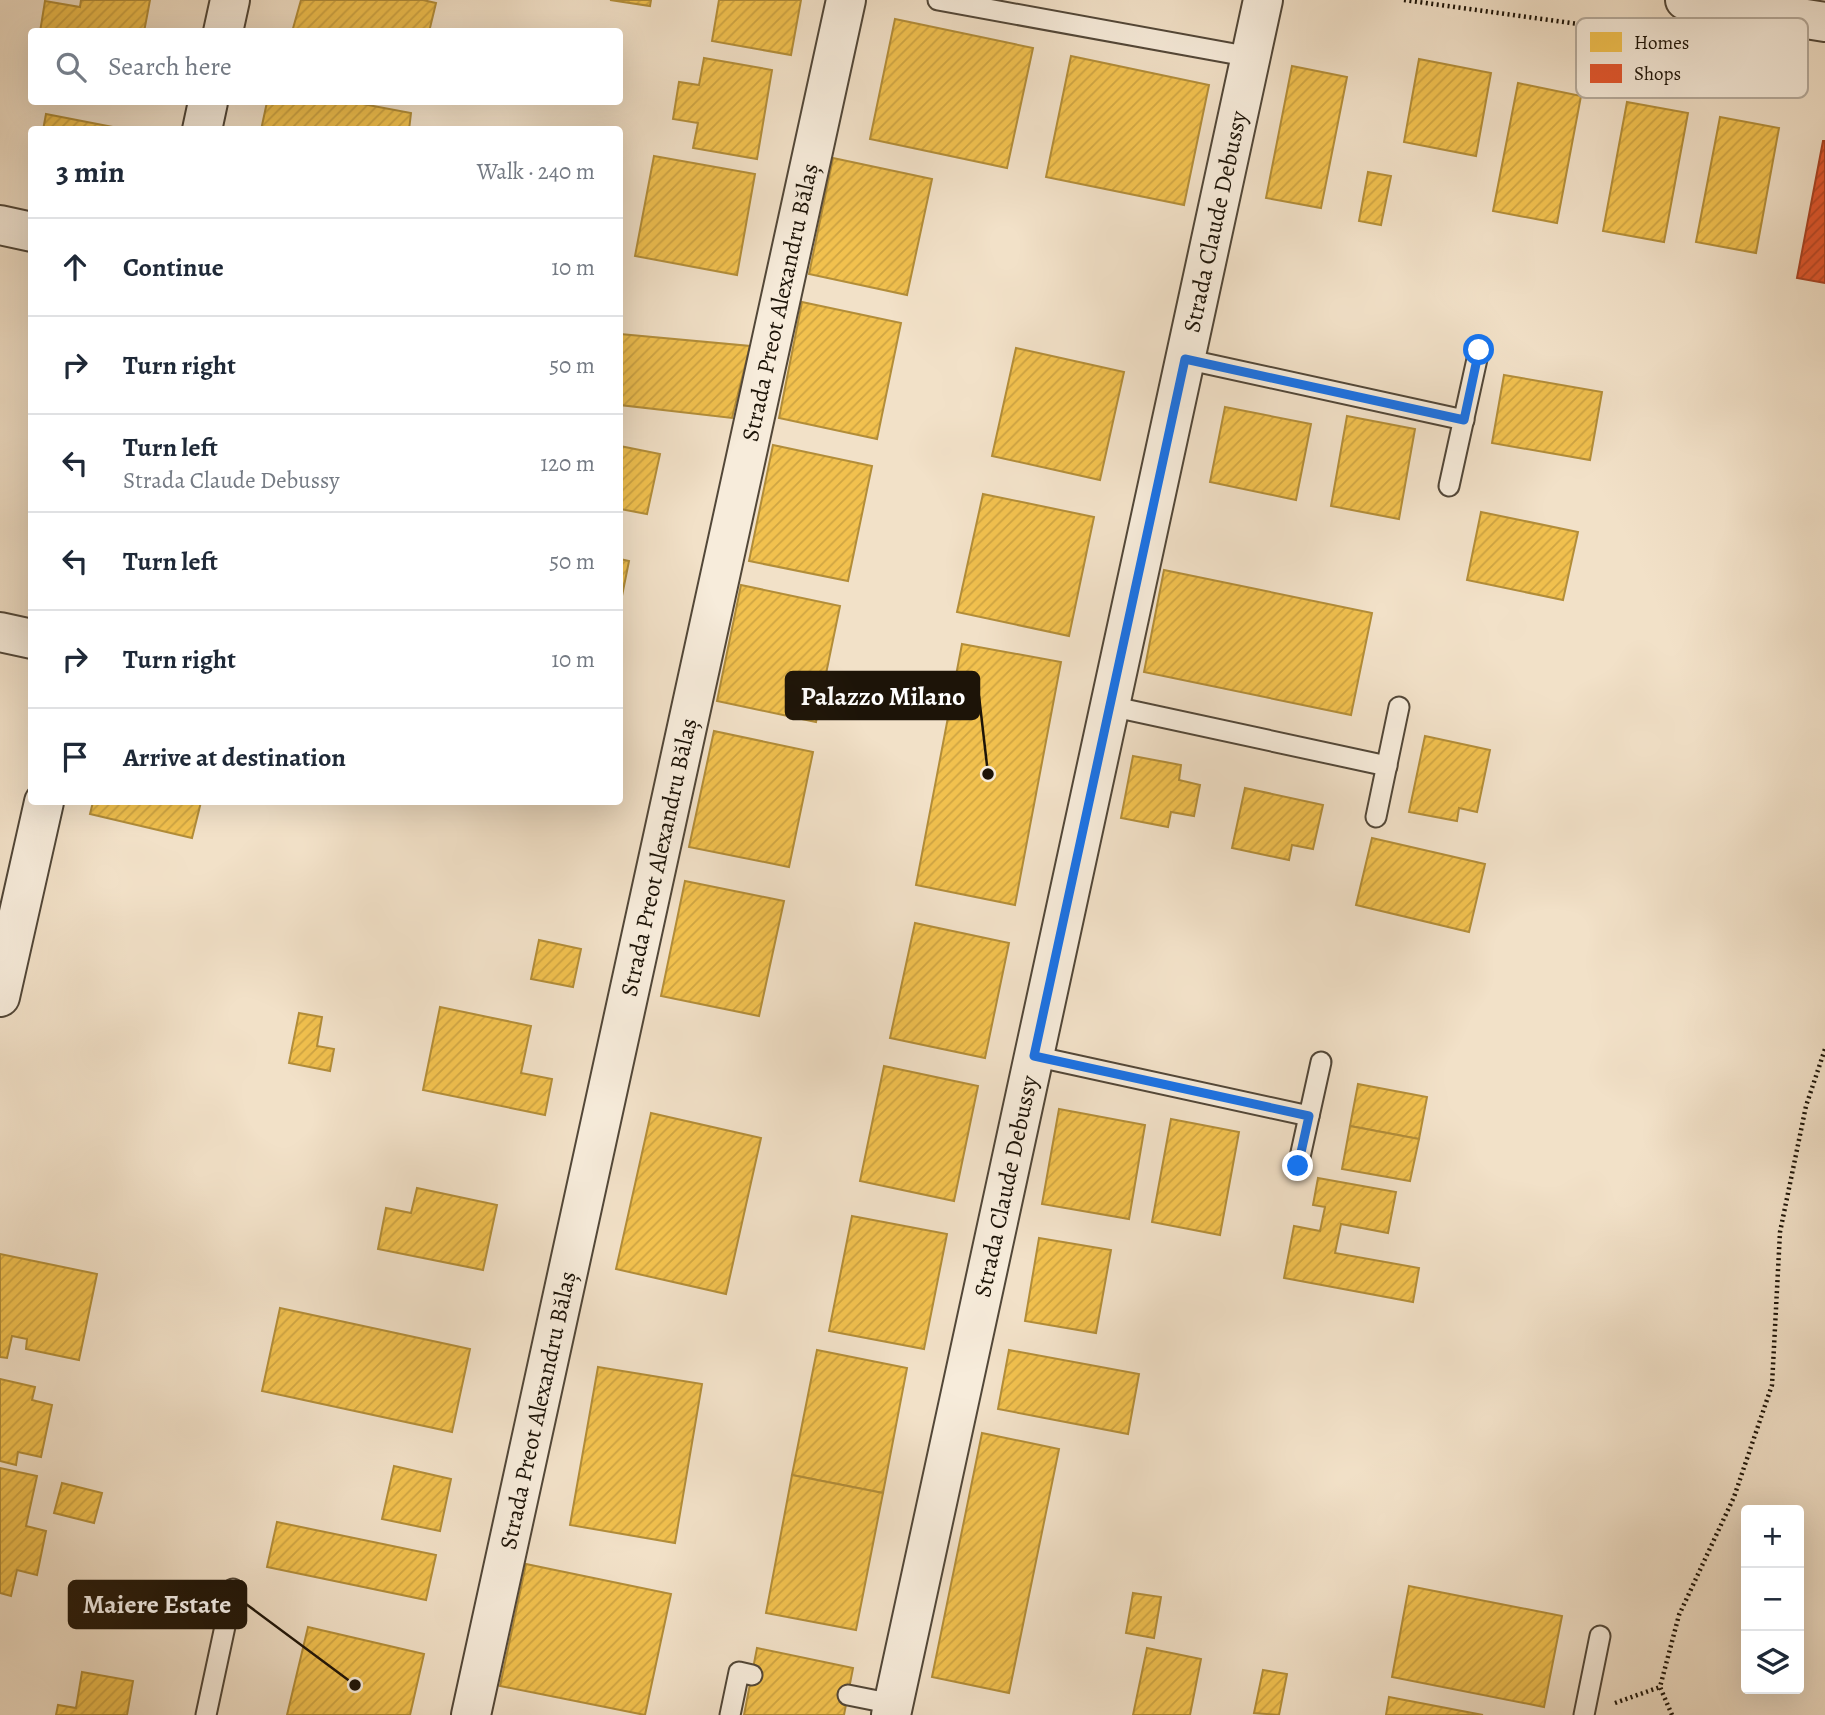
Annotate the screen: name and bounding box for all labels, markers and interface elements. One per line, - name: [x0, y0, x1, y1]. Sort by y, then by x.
- legend: [1576, 18, 1808, 98]
- search box: [28, 28, 623, 105]
- text: Homes: [1634, 30, 1689, 56]
- icon: search: [52, 48, 90, 86]
- text: Search here: [108, 49, 232, 84]
- text: Shops: [1634, 61, 1681, 87]
- street label: Strada Claude Debussy: [1175, 108, 1255, 336]
- text: 3 min: [56, 152, 125, 192]
- text: Walk · 240 m: [477, 156, 595, 187]
- street label: Strada Preot Alexandru Bălaș: [734, 160, 826, 445]
- icon: ahead: [56, 248, 94, 286]
- text: Continue: [123, 250, 224, 285]
- text: 10 m: [551, 252, 595, 283]
- route start: [1463, 334, 1494, 365]
- icon: right: [56, 346, 94, 384]
- text: Turn right: [123, 348, 236, 383]
- text: 50 m: [549, 350, 595, 381]
- text: Turn left: [123, 430, 218, 465]
- icon: left: [56, 444, 94, 482]
- text: 120 m: [540, 448, 595, 479]
- text: Strada Claude Debussy: [123, 465, 339, 496]
- icon: left: [56, 542, 94, 580]
- text: Turn left: [123, 544, 218, 579]
- text: 50 m: [549, 546, 595, 577]
- icon: right: [56, 640, 94, 678]
- text: Turn right: [123, 642, 236, 677]
- text: 10 m: [551, 644, 595, 675]
- callout: Palazzo Milano: [786, 672, 979, 719]
- text: Palazzo Milano: [801, 679, 965, 714]
- street label: Strada Preot Alexandru Bălaș: [613, 715, 705, 999]
- icon: arrive: [56, 738, 94, 776]
- text: Arrive at destination: [123, 740, 346, 775]
- street label: Strada Claude Debussy: [966, 1072, 1045, 1300]
- route end: [1282, 1150, 1313, 1181]
- street label: Strada Preot Alexandru Bălaș: [492, 1268, 584, 1552]
- map controls: [1741, 1505, 1804, 1694]
- button: +: [1741, 1505, 1804, 1568]
- button: −: [1741, 1568, 1804, 1631]
- callout: Maiere Estate: [69, 1581, 246, 1628]
- text: Maiere Estate: [83, 1587, 231, 1622]
- button: layers: [1741, 1631, 1804, 1694]

